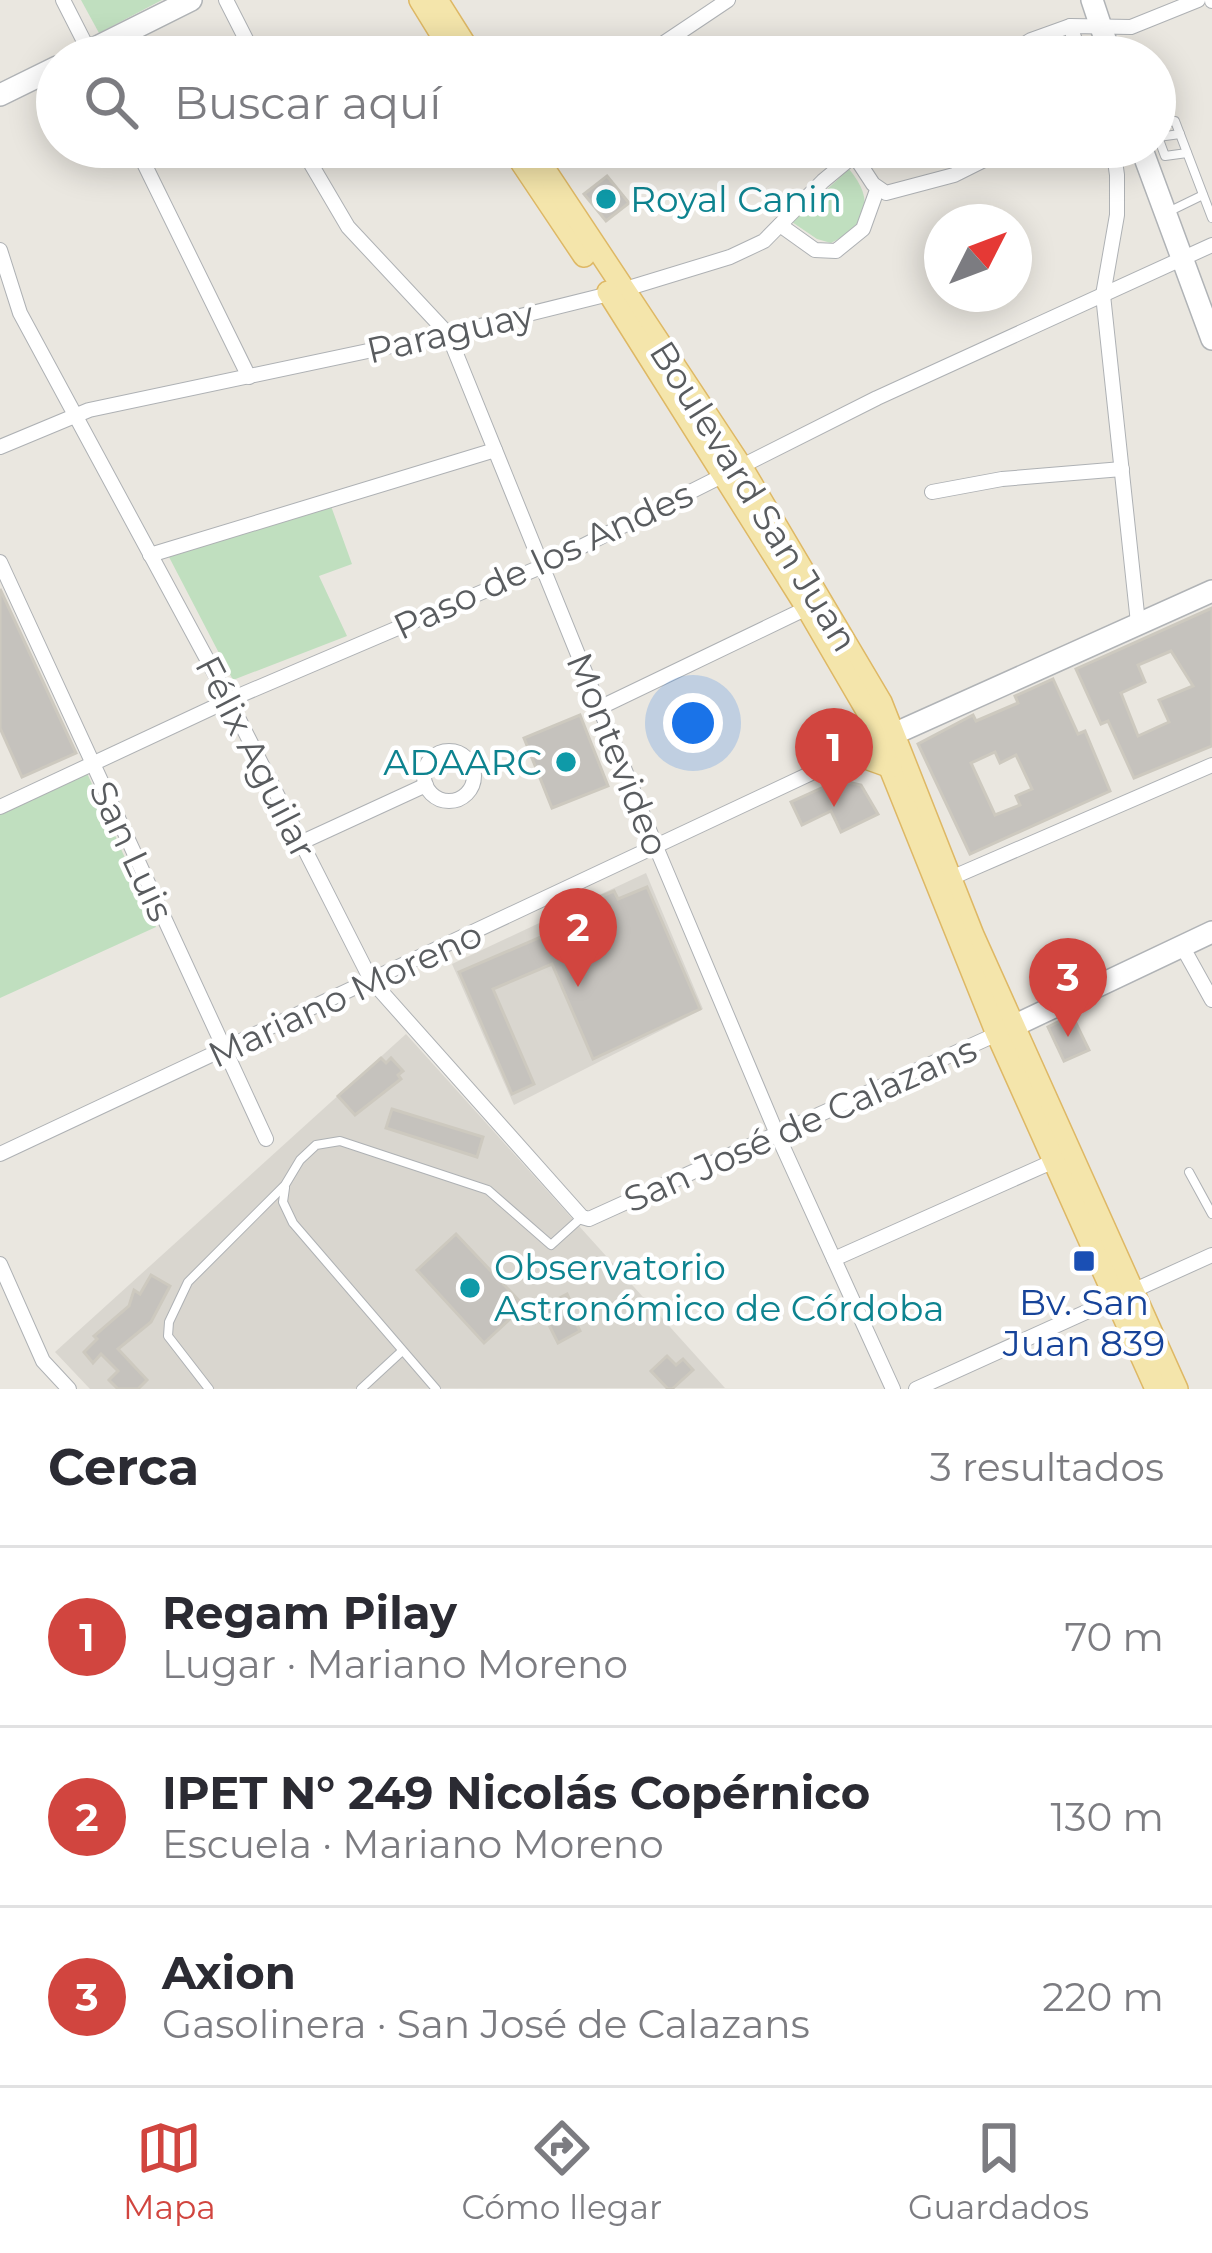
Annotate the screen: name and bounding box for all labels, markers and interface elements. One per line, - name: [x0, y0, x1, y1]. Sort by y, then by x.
- search box: [36, 36, 1176, 168]
- icon: search: [78, 69, 144, 135]
- text: Buscar aquí: [174, 75, 441, 130]
- place label: Royal Canin: [630, 177, 842, 221]
- marker: Royal Canin: [593, 186, 619, 212]
- north arrow: [924, 204, 1032, 312]
- street label: Paraguay: [362, 291, 538, 373]
- street label: Boulevard San Juan: [641, 333, 867, 659]
- street label: Paso de los Andes: [387, 471, 699, 649]
- street label: Montevideo: [557, 646, 679, 862]
- street label: Félix Aguilar: [186, 648, 326, 866]
- your location: [663, 693, 723, 753]
- pin: 1: [795, 708, 873, 807]
- place label: ADAARC: [383, 740, 542, 784]
- marker: ADAARC: [553, 749, 579, 775]
- street label: San Luis: [80, 774, 184, 928]
- pin: 2: [539, 888, 617, 987]
- street label: Mariano Moreno: [201, 911, 489, 1077]
- pin: 3: [1029, 938, 1107, 1037]
- street label: San José de Calazans: [617, 1026, 983, 1222]
- place label: Observatorio Astronómico de Córdoba: [494, 1245, 944, 1330]
- marker: Bv. San Juan 839: [1071, 1248, 1097, 1274]
- marker: Observatorio Astronómico de Córdoba: [457, 1275, 483, 1301]
- place label: Bv. San Juan 839: [1002, 1280, 1165, 1365]
- text: Cerca: [48, 1436, 199, 1498]
- text: 3 resultados: [930, 1443, 1164, 1491]
- text: Regam Pilay: [162, 1585, 457, 1640]
- text: 1: [79, 1613, 95, 1661]
- text: 70 m: [1064, 1613, 1164, 1661]
- text: Lugar · Mariano Moreno: [162, 1640, 628, 1688]
- text: IPET N° 249 Nicolás Copérnico: [162, 1765, 870, 1820]
- text: 2: [75, 1793, 99, 1841]
- text: 130 m: [1051, 1793, 1164, 1841]
- text: Escuela · Mariano Moreno: [162, 1820, 664, 1868]
- text: Axion: [162, 1945, 296, 2000]
- text: 3: [75, 1973, 99, 2021]
- text: 220 m: [1042, 1973, 1164, 2021]
- text: Gasolinera · San José de Calazans: [162, 2000, 810, 2048]
- tab: Mapa: [123, 2115, 216, 2227]
- tab: Cómo llegar: [462, 2115, 662, 2227]
- tab: Guardados: [908, 2115, 1089, 2227]

